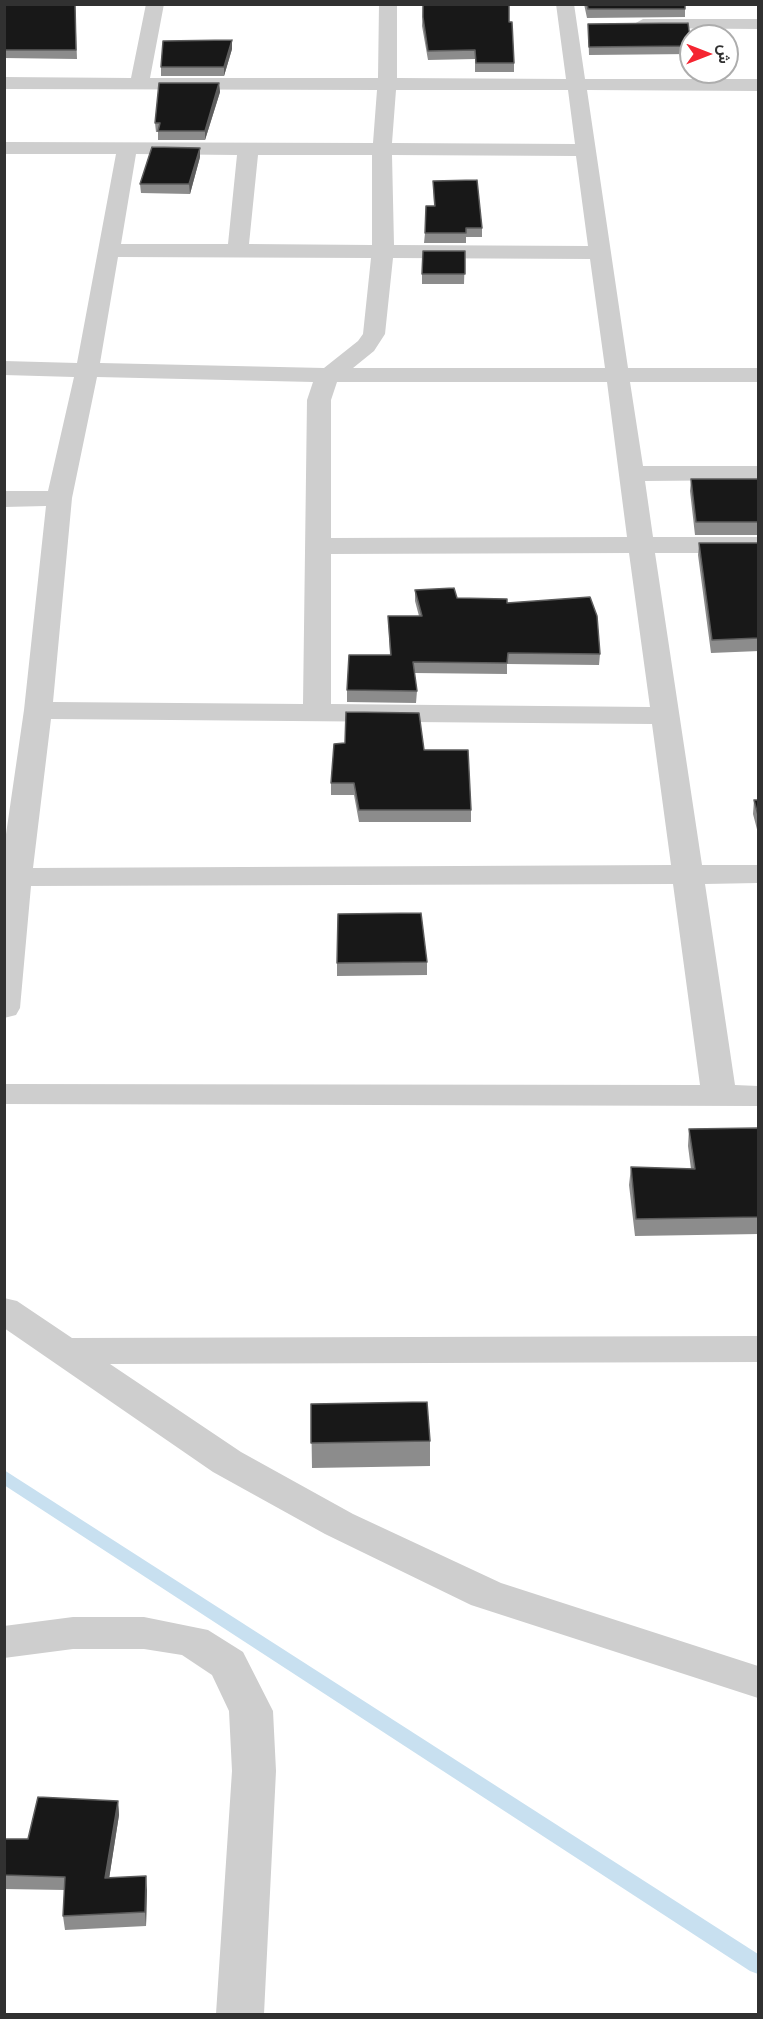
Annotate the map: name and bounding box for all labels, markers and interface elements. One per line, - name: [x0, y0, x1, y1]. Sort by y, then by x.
- north arrow: [679, 24, 739, 84]
- text: ش: [716, 44, 734, 64]

